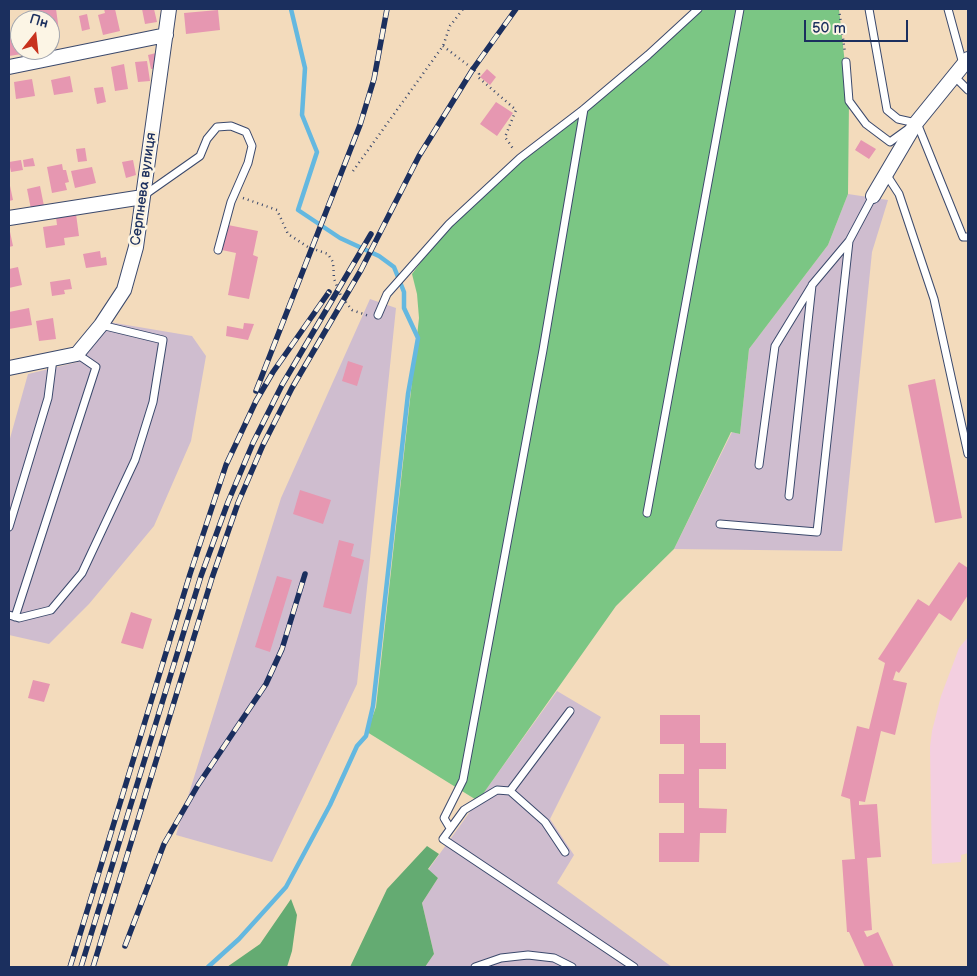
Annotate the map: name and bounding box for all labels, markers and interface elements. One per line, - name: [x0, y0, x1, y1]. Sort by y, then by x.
- north arrow: [10, 10, 60, 60]
- text: Пн: [28, 10, 50, 32]
- scale bar: [807, 10, 911, 42]
- text: 50 m: [812, 19, 846, 38]
- street label: Серпнева вулиця: [128, 131, 160, 247]

